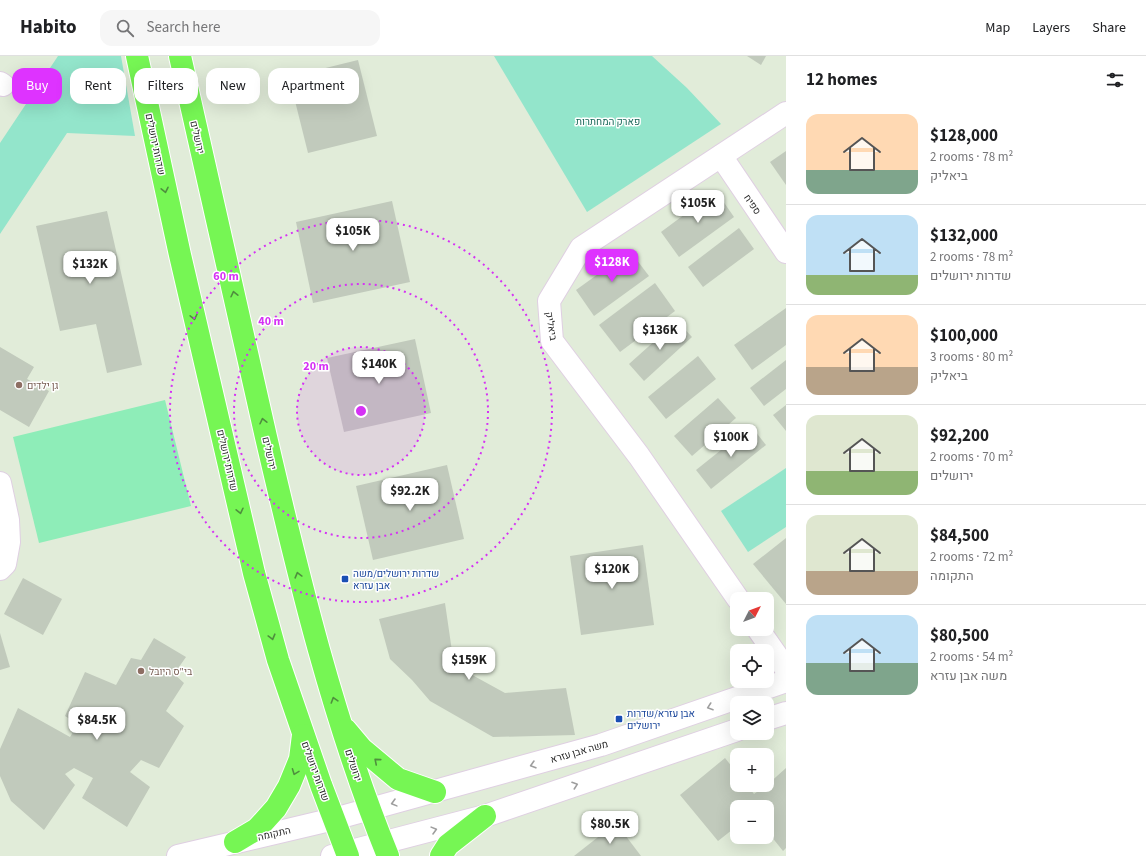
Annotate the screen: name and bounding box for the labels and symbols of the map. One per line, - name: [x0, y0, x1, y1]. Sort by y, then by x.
- street label: שדרות ירושלים: [142, 112, 168, 176]
- park label: פארק המחתרות: [576, 115, 640, 129]
- street label: ירושלים: [186, 119, 208, 155]
- one-way arrow: [161, 187, 169, 193]
- pin: $105K: [670, 190, 726, 224]
- street label: ספיח: [740, 192, 764, 217]
- pin: $105K: [325, 218, 381, 252]
- pin: $128K: [584, 249, 640, 283]
- pin: $132K: [62, 251, 118, 285]
- text: 60 m: [213, 268, 239, 285]
- one-way arrow: [230, 291, 238, 298]
- street label: ביאליק: [542, 311, 560, 342]
- one-way arrow: [189, 313, 198, 320]
- text: 40 m: [258, 313, 284, 330]
- pin: $136K: [632, 317, 688, 351]
- pin: $140K: [351, 351, 407, 385]
- text: 20 m: [303, 358, 329, 375]
- place label: גן ילדים: [27, 379, 59, 393]
- marker: גן ילדים: [14, 380, 24, 390]
- centre of rings: [354, 404, 368, 418]
- one-way arrow: [259, 418, 267, 424]
- pin: $100K: [703, 424, 759, 458]
- street label: שדרות ירושלים: [213, 428, 241, 492]
- street label: ירושלים: [258, 435, 280, 471]
- pin: $92.2K: [377, 478, 443, 512]
- one-way arrow: [235, 508, 244, 515]
- pin: $120K: [584, 556, 640, 590]
- place label: שדרות ירושלים/משה אבן עזרא: [353, 567, 439, 593]
- one-way arrow: [294, 572, 303, 579]
- marker: שדרות ירושלים/משה אבן עזרא: [340, 574, 350, 584]
- north arrow: [730, 592, 774, 636]
- one-way arrow: [267, 634, 276, 641]
- pin: $159K: [441, 647, 497, 681]
- place label: בי"ס היובל: [149, 665, 193, 679]
- marker: בי"ס היובל: [136, 666, 146, 676]
- one-way arrow: [330, 697, 339, 704]
- one-way arrow: [706, 703, 713, 711]
- pin: $84.5K: [64, 707, 130, 741]
- place label: אבן עזרא/שדרות ירושלים: [627, 707, 695, 733]
- marker: אבן עזרא/שדרות ירושלים: [614, 714, 624, 724]
- street label: משה אבן עזרא: [549, 737, 610, 767]
- street label: שדרות ירושלים: [298, 740, 332, 803]
- street label: ירושלים: [341, 747, 365, 783]
- one-way arrow: [374, 758, 381, 765]
- one-way arrow: [529, 760, 536, 768]
- one-way arrow: [291, 768, 299, 775]
- one-way arrow: [572, 781, 579, 790]
- one-way arrow: [391, 798, 397, 806]
- pin: $80.5K: [577, 811, 643, 845]
- street label: התקומה: [256, 823, 292, 845]
- one-way arrow: [431, 826, 437, 834]

